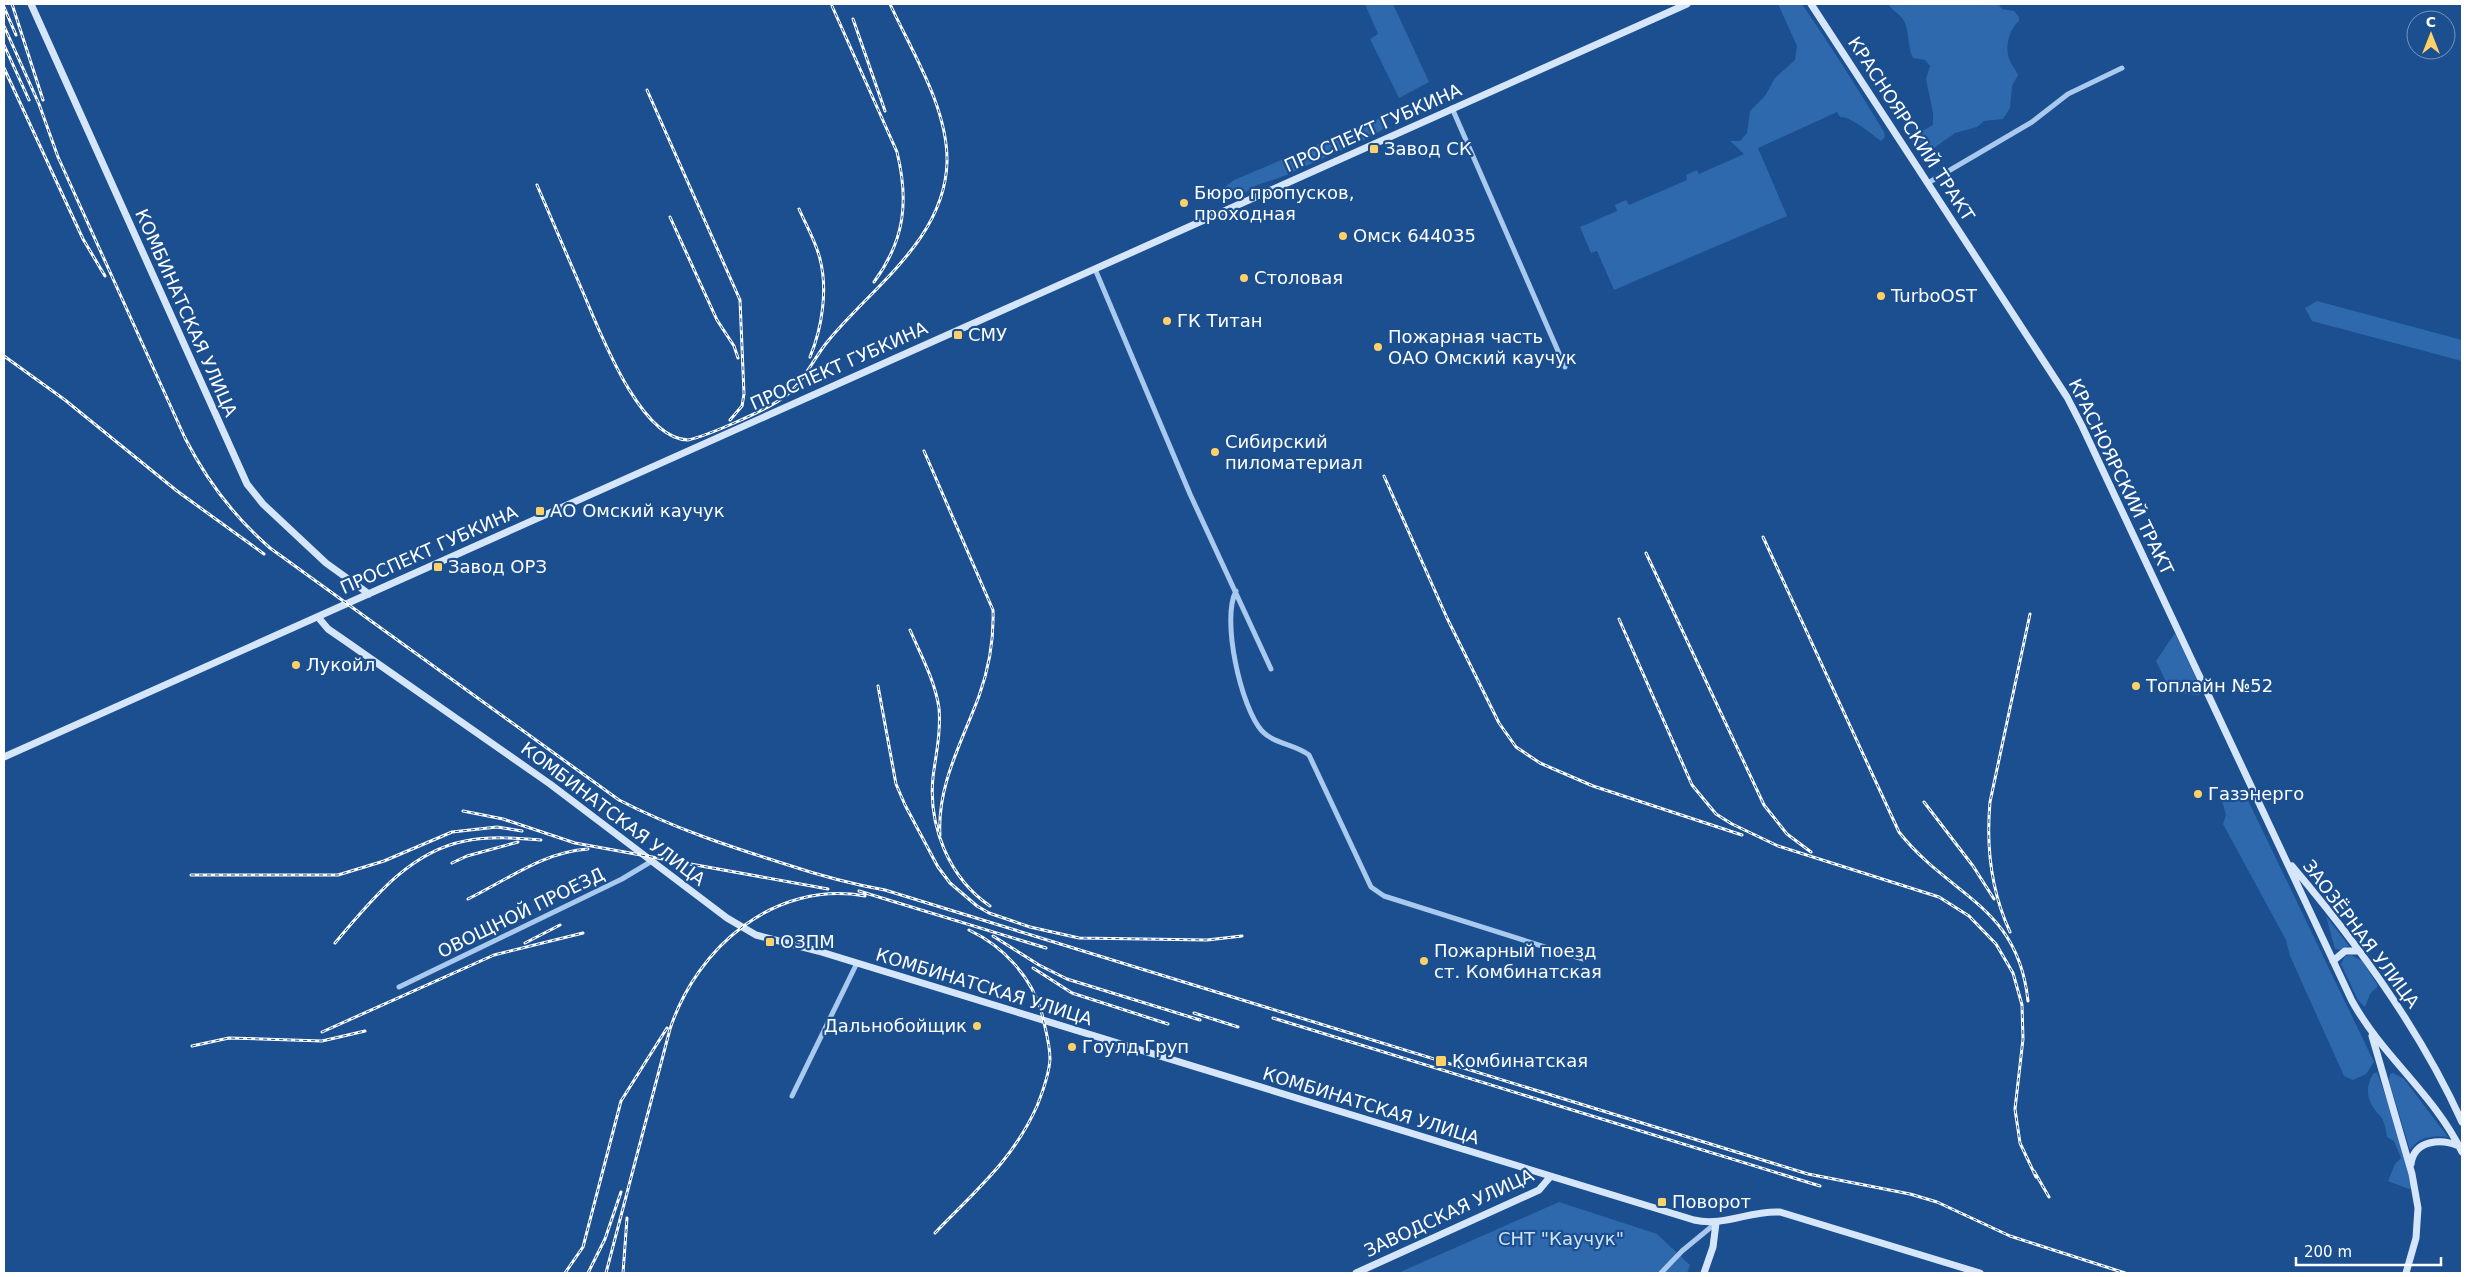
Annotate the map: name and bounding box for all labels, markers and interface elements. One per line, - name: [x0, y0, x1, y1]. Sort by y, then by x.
- north arrow: [2406, 10, 2456, 60]
- text: С: [2426, 14, 2436, 30]
- street label: КРАСНОЯРСКИЙ ТРАКТ: [1844, 33, 1979, 226]
- street label: ПРОСПЕКТ ГУБКИНА: [1281, 79, 1465, 176]
- place label: Завод СК: [1384, 138, 1472, 159]
- marker: Завод СК: [1368, 143, 1380, 155]
- place label: Бюро пропусков, проходная: [1194, 182, 1354, 224]
- marker: Бюро пропусков, проходная: [1178, 197, 1190, 209]
- street label: КОМБИНАТСКАЯ УЛИЦА: [131, 206, 242, 421]
- place label: Омск 644035: [1353, 225, 1476, 246]
- marker: Омск 644035: [1337, 230, 1349, 242]
- place label: Столовая: [1254, 267, 1343, 288]
- marker: Столовая: [1238, 272, 1250, 284]
- place label: TurboOST: [1890, 285, 1978, 306]
- marker: TurboOST: [1875, 290, 1887, 302]
- place label: ГК Титан: [1177, 310, 1262, 331]
- marker: ГК Титан: [1161, 315, 1173, 327]
- street label: ПРОСПЕКТ ГУБКИНА: [747, 317, 931, 414]
- place label: СМУ: [968, 324, 1007, 345]
- place label: Пожарная часть ОАО Омский каучук: [1388, 326, 1577, 368]
- marker: СМУ: [952, 329, 964, 341]
- marker: Пожарная часть ОАО Омский каучук: [1372, 341, 1384, 353]
- street label: КРАСНОЯРСКИЙ ТРАКТ: [2065, 375, 2179, 579]
- place label: Сибирский пиломатериал: [1225, 431, 1363, 473]
- marker: Сибирский пиломатериал: [1209, 446, 1221, 458]
- place label: АО Омский каучук: [550, 500, 725, 521]
- street label: ПРОСПЕКТ ГУБКИНА: [337, 501, 521, 598]
- marker: АО Омский каучук: [534, 505, 546, 517]
- place label: Завод ОРЗ: [448, 556, 547, 577]
- marker: Завод ОРЗ: [432, 561, 444, 573]
- place label: Лукойл: [306, 654, 375, 675]
- marker: Лукойл: [290, 659, 302, 671]
- place label: Топлайн №52: [2145, 675, 2273, 696]
- marker: Топлайн №52: [2130, 680, 2142, 692]
- street label: КОМБИНАТСКАЯ УЛИЦА: [517, 737, 710, 890]
- place label: Газэнерго: [2208, 783, 2304, 804]
- marker: Газэнерго: [2192, 788, 2204, 800]
- street label: ЗАОЗЁРНАЯ УЛИЦА: [2299, 855, 2424, 1012]
- street label: ОВОЩНОЙ ПРОЕЗД: [434, 863, 608, 962]
- place label: ОЗПМ: [780, 931, 835, 952]
- marker: ОЗПМ: [764, 936, 776, 948]
- place label: Пожарный поезд ст. Комбинатская: [1434, 940, 1602, 982]
- street label: КОМБИНАТСКАЯ УЛИЦА: [873, 944, 1096, 1030]
- marker: Пожарный поезд ст. Комбинатская: [1418, 955, 1430, 967]
- place label: Дальнобойщик: [824, 1015, 967, 1036]
- marker: Дальнобойщик: [971, 1020, 983, 1032]
- place label: Гоулд Груп: [1082, 1036, 1189, 1057]
- marker: Гоулд Груп: [1066, 1041, 1078, 1053]
- place label: Комбинатская: [1452, 1050, 1588, 1071]
- marker: Комбинатская: [1434, 1054, 1448, 1068]
- street label: КОМБИНАТСКАЯ УЛИЦА: [1260, 1063, 1483, 1149]
- street label: ЗАВОДСКАЯ УЛИЦА: [1361, 1164, 1537, 1261]
- place label: Поворот: [1672, 1191, 1751, 1212]
- marker: Поворот: [1656, 1196, 1668, 1208]
- park label: СНТ "Каучук": [1498, 1228, 1624, 1249]
- scale bar: [2296, 1234, 2441, 1266]
- text: 200 m: [2304, 1243, 2352, 1261]

